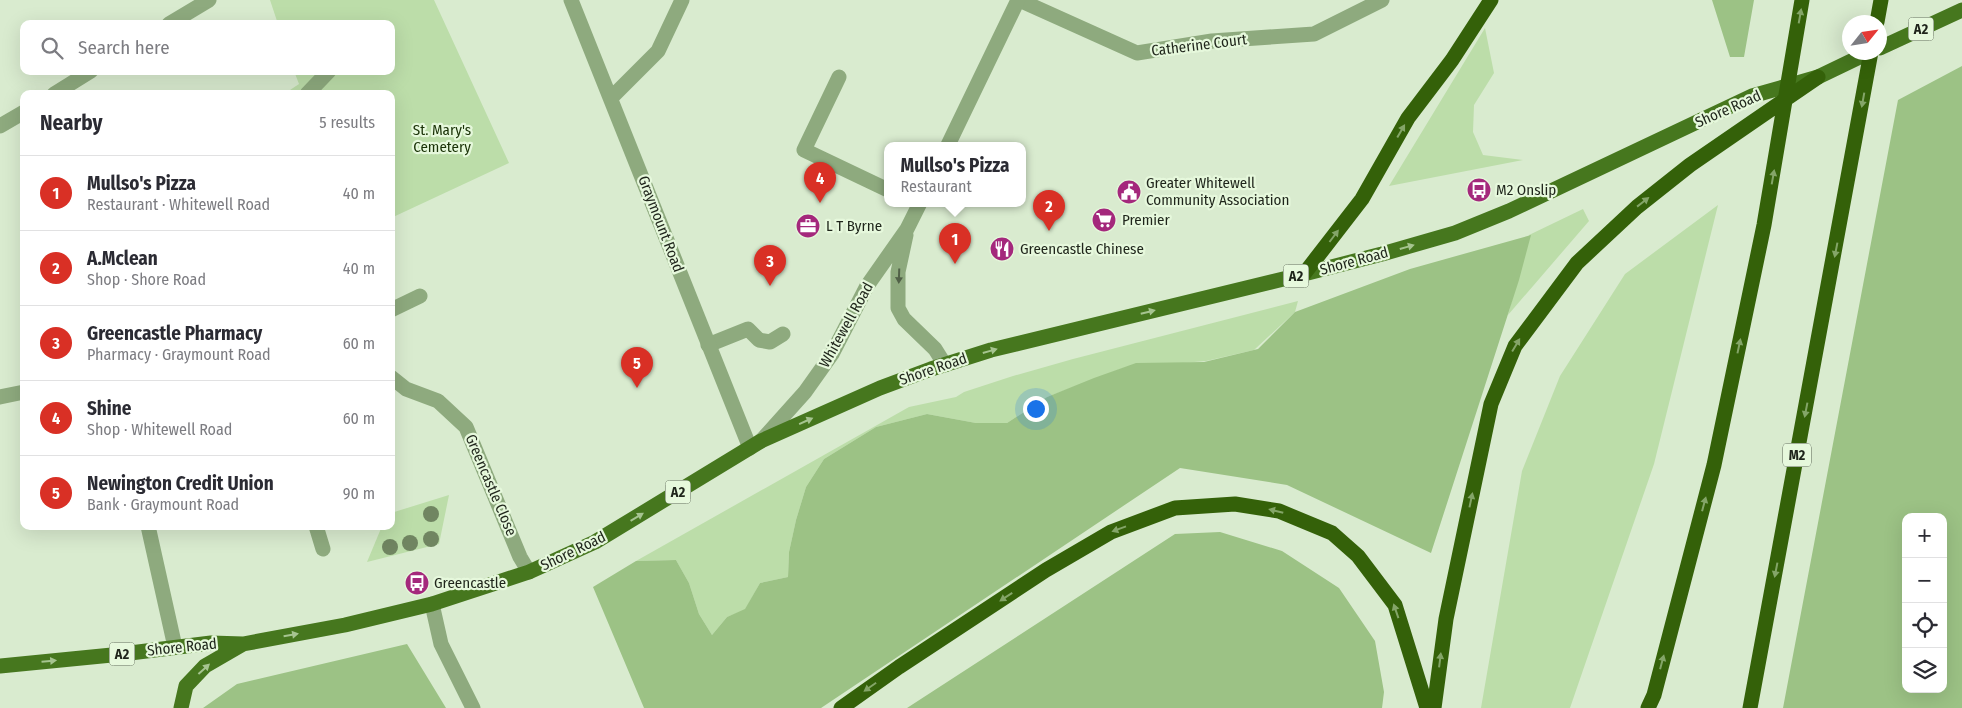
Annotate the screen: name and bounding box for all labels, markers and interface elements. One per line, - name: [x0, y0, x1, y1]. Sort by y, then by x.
- one-way arrow: [1796, 8, 1804, 24]
- north arrow: [1842, 15, 1887, 60]
- road number: A2: [1908, 18, 1934, 40]
- search box: [20, 20, 395, 75]
- street label: Catherine Court: [1150, 30, 1248, 60]
- icon: search: [38, 34, 66, 62]
- text: Search here: [78, 36, 170, 59]
- street label: Shore Road: [1692, 87, 1764, 131]
- one-way arrow: [1858, 93, 1866, 109]
- text: Nearby: [40, 110, 102, 136]
- text: 5 results: [319, 113, 375, 132]
- park label: St. Mary's Cemetery: [413, 121, 471, 156]
- one-way arrow: [1397, 124, 1406, 137]
- popup: [884, 142, 1026, 207]
- text: Mullso's Pizza: [901, 154, 1009, 177]
- pin: 4: [804, 162, 836, 203]
- one-way arrow: [1769, 168, 1777, 184]
- text: Mullso's Pizza: [87, 172, 196, 195]
- street label: Graymount Road: [634, 173, 688, 275]
- place label: Greater Whitewell Community Association: [1146, 174, 1289, 209]
- text: Restaurant: [901, 177, 972, 196]
- bus stop icon: M2 Onslip: [1466, 177, 1492, 203]
- public building icon: Greater Whitewell Community Association: [1116, 179, 1142, 205]
- place label: M2 Onslip: [1496, 181, 1556, 199]
- text: 1: [53, 184, 59, 203]
- text: 40 m: [343, 184, 375, 203]
- pin: 2: [1033, 190, 1065, 231]
- text: Restaurant · Whitewell Road: [87, 195, 270, 214]
- one-way arrow: [1636, 197, 1649, 208]
- supermarket icon: Premier: [1091, 207, 1117, 233]
- place label: Premier: [1122, 211, 1170, 229]
- office icon: L T Byrne: [795, 213, 821, 239]
- place label: L T Byrne: [826, 217, 882, 235]
- pin: 1: [939, 223, 971, 264]
- one-way arrow: [1329, 230, 1340, 243]
- restaurant icon: Greencastle Chinese: [989, 236, 1015, 262]
- place label: Greencastle Chinese: [1020, 240, 1144, 258]
- one-way arrow: [1400, 242, 1415, 250]
- street label: Shore Road: [1318, 243, 1390, 279]
- one-way arrow: [1831, 243, 1839, 259]
- pin: 3: [754, 245, 786, 286]
- text: A.Mclean: [87, 247, 158, 270]
- text: 2: [52, 259, 60, 278]
- text: 40 m: [343, 259, 375, 278]
- road number: A2: [1284, 264, 1308, 288]
- one-way arrow: [894, 269, 902, 285]
- text: Shop · Shore Road: [87, 270, 206, 289]
- street label: Whitewell Road: [815, 279, 877, 371]
- one-way arrow: [1140, 308, 1155, 316]
- text: Greencastle Pharmacy: [87, 322, 262, 345]
- text: 3: [52, 334, 60, 353]
- text: 60 m: [343, 334, 375, 353]
- one-way arrow: [1735, 338, 1743, 353]
- one-way arrow: [1512, 339, 1521, 352]
- text: Pharmacy · Graymount Road: [87, 345, 271, 364]
- one-way arrow: [983, 346, 998, 354]
- pin: 5: [621, 347, 653, 388]
- street label: Shore Road: [897, 349, 969, 389]
- your location: [1023, 396, 1049, 422]
- text: Shine: [87, 397, 131, 420]
- one-way arrow: [1802, 402, 1810, 418]
- text: 4: [52, 409, 60, 428]
- text: 60 m: [343, 409, 375, 428]
- one-way arrow: [799, 417, 813, 425]
- text: Shop · Whitewell Road: [87, 420, 232, 439]
- street label: Greencastle Close: [461, 431, 521, 539]
- road number: M2: [1783, 444, 1811, 466]
- text: Newington Credit Union: [87, 472, 274, 495]
- road number: A2: [666, 481, 690, 504]
- text: 5: [52, 484, 60, 503]
- text: 90 m: [343, 484, 375, 503]
- one-way arrow: [1467, 493, 1475, 508]
- text: Bank · Graymount Road: [87, 495, 239, 514]
- one-way arrow: [1700, 497, 1708, 512]
- one-way arrow: [1269, 507, 1284, 515]
- one-way arrow: [630, 513, 643, 522]
- map controls: [1902, 513, 1947, 693]
- button: +: [1902, 513, 1947, 558]
- one-way arrow: [1111, 526, 1126, 533]
- street label: Shore Road: [538, 528, 608, 574]
- button: −: [1902, 558, 1947, 603]
- one-way arrow: [1772, 562, 1780, 577]
- bus stop icon: Greencastle: [404, 570, 430, 596]
- place label: Greencastle: [434, 574, 506, 592]
- one-way arrow: [999, 592, 1012, 602]
- button: locate: [1902, 603, 1947, 648]
- one-way arrow: [1392, 604, 1400, 619]
- one-way arrow: [283, 630, 299, 638]
- street label: Shore Road: [146, 634, 218, 660]
- road number: A2: [110, 642, 134, 666]
- button: layers: [1902, 648, 1947, 693]
- one-way arrow: [1437, 651, 1445, 667]
- one-way arrow: [1659, 654, 1667, 669]
- one-way arrow: [41, 657, 57, 665]
- one-way arrow: [197, 663, 209, 675]
- one-way arrow: [863, 682, 877, 692]

